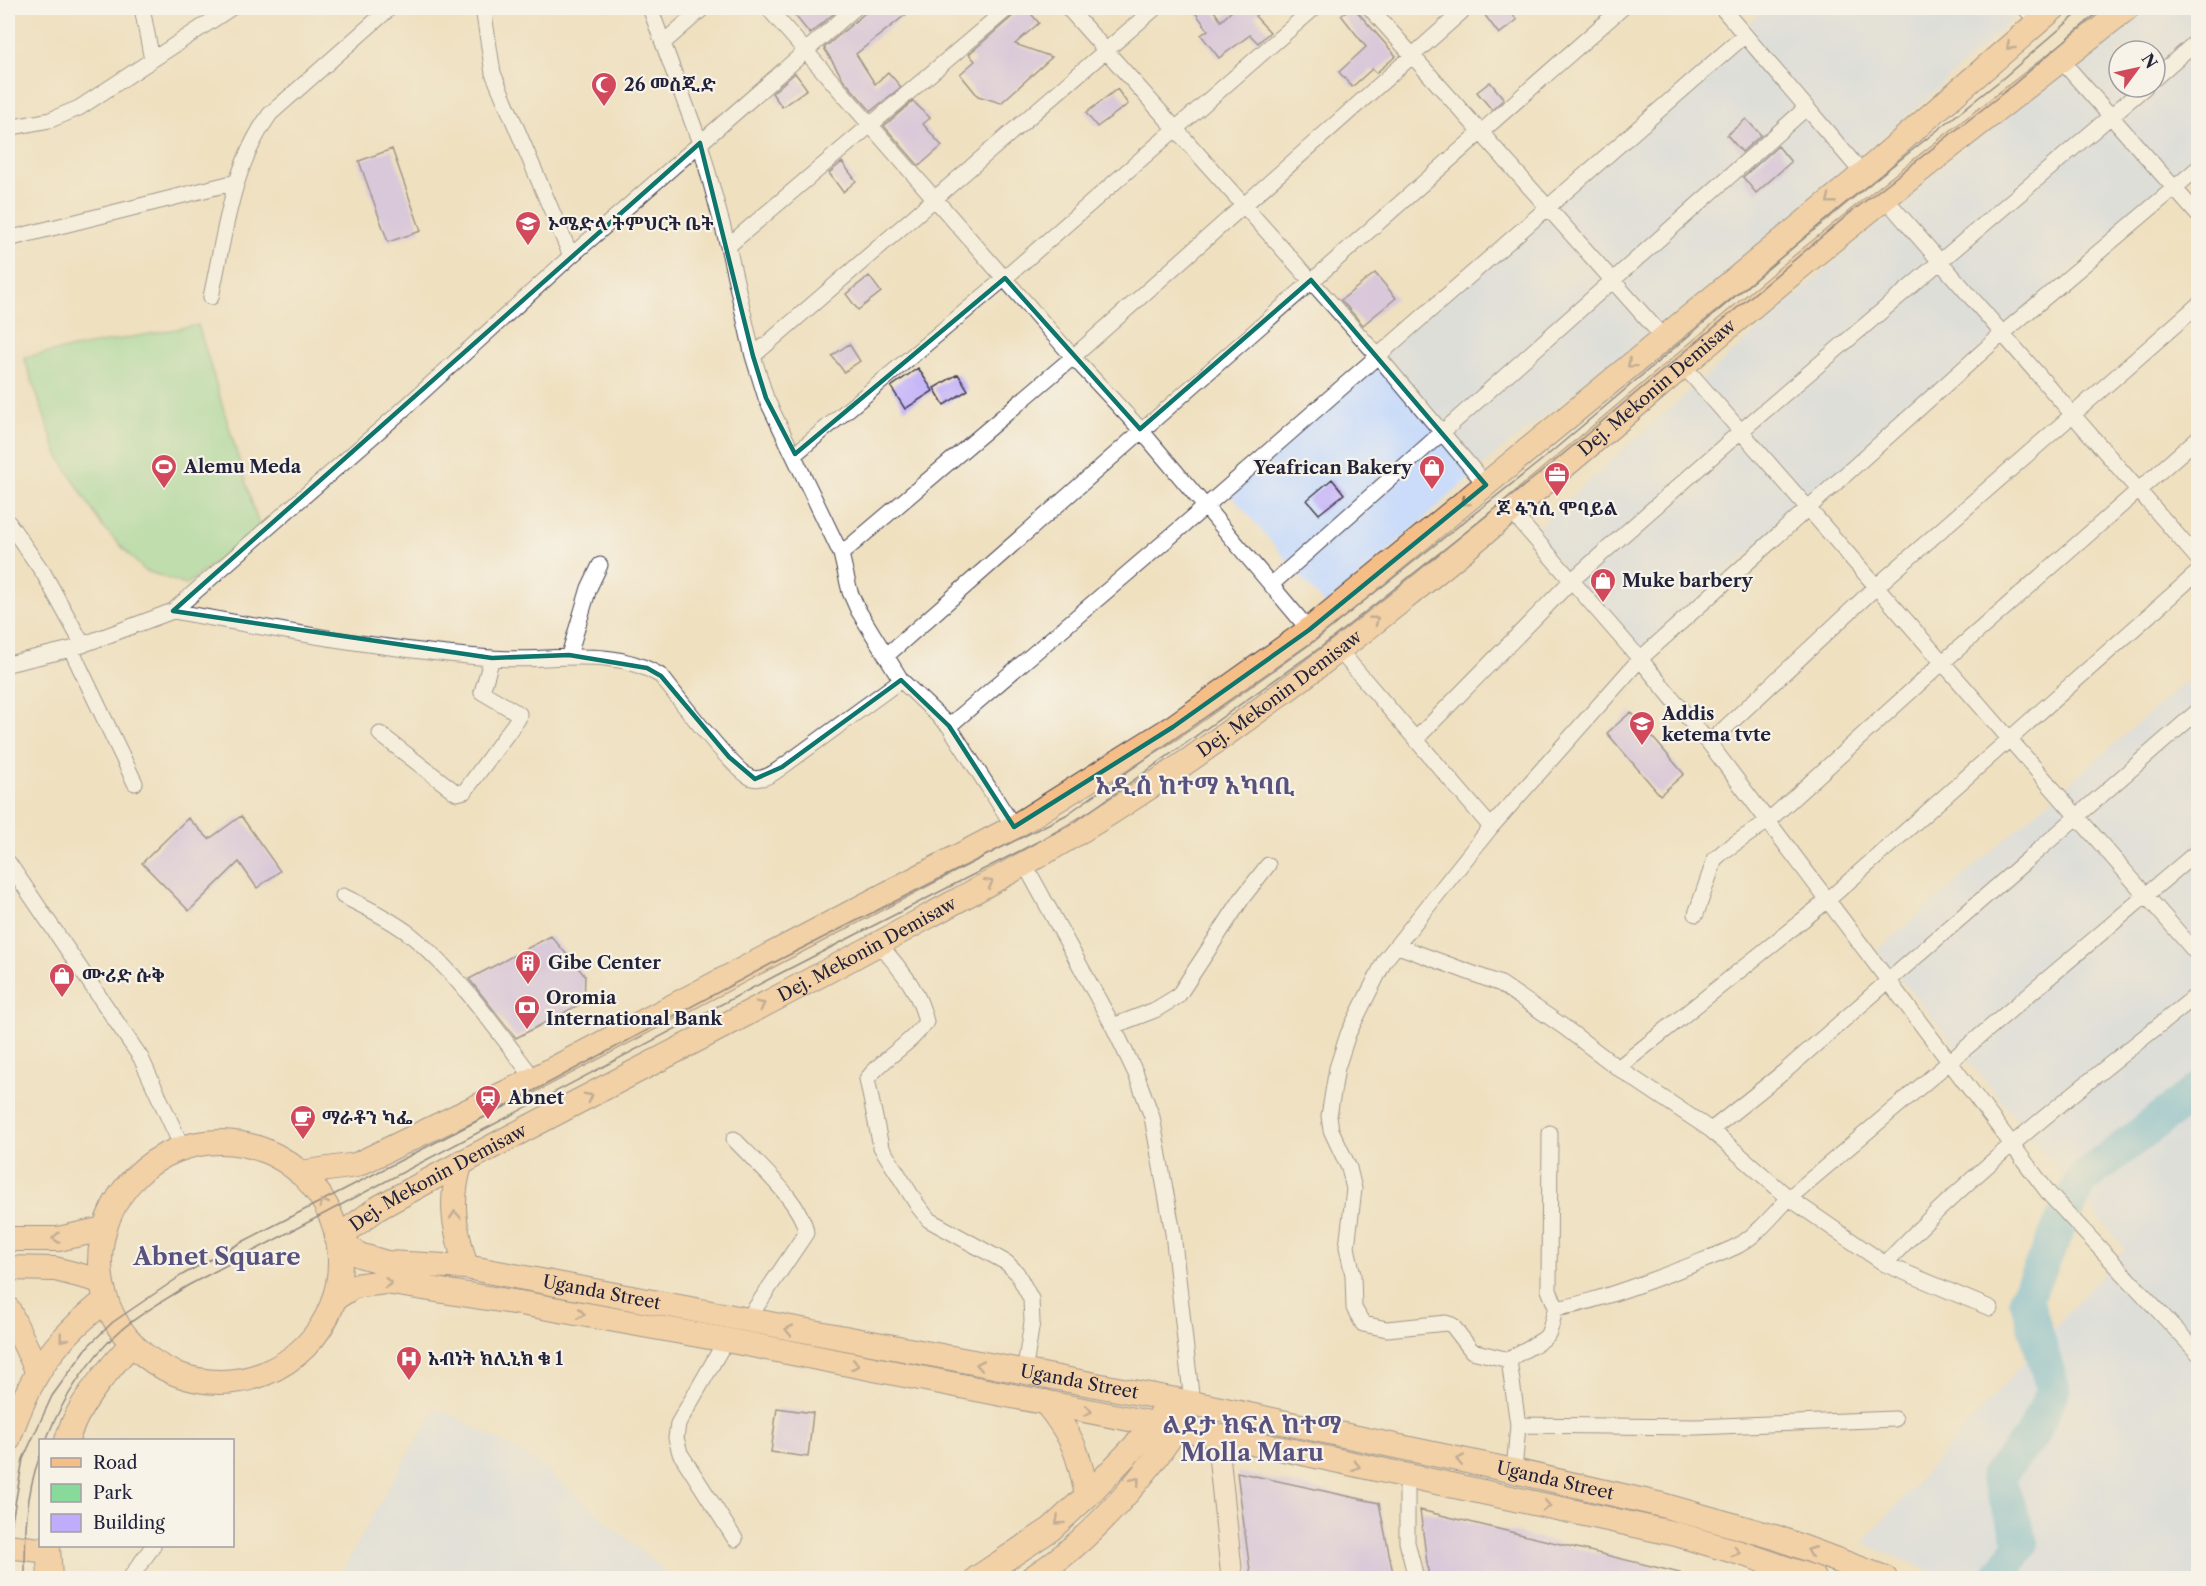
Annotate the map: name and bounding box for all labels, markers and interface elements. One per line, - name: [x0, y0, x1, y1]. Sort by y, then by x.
- one-way arrow: [2006, 39, 2017, 50]
- north arrow: [2107, 39, 2167, 99]
- text: N: [2137, 50, 2162, 72]
- mosque icon: 26 መስጂድ: [589, 70, 619, 108]
- place label: 26 መስጂድ: [624, 74, 716, 96]
- one-way arrow: [1826, 193, 1837, 204]
- school or university icon: ኦሜድላ ትምህርት ቤት: [513, 209, 543, 247]
- place label: ኦሜድላ ትምህርት ቤት: [548, 213, 714, 235]
- street label: Dej. Mekonin Demisaw: [1574, 314, 1741, 461]
- one-way arrow: [1627, 357, 1638, 368]
- sports icon: Alemu Meda: [149, 452, 179, 490]
- shop icon: Yeafrican Bakery: [1417, 453, 1447, 491]
- place label: Alemu Meda: [183, 456, 302, 478]
- place label: Yeafrican Bakery: [1253, 457, 1413, 479]
- office icon: ጆ ፋንሲ ሞባይል: [1542, 460, 1572, 498]
- one-way arrow: [1461, 495, 1472, 506]
- place label: ጆ ፋንሲ ሞባይል: [1496, 498, 1618, 520]
- shop icon: Muke barbery: [1588, 566, 1618, 604]
- place label: Muke barbery: [1622, 570, 1754, 592]
- one-way arrow: [1368, 617, 1379, 628]
- street label: Dej. Mekonin Demisaw: [1193, 625, 1367, 762]
- place label: Addis ketema tvte: [1661, 703, 1771, 746]
- school or university icon: Addis ketema tvte: [1627, 709, 1657, 747]
- district label: አዲስ ከተማ አካባቢ: [1095, 771, 1295, 800]
- one-way arrow: [982, 879, 993, 890]
- street label: Dej. Mekonin Demisaw: [774, 892, 961, 1007]
- building icon: Gibe Center: [513, 948, 543, 986]
- place label: Gibe Center: [548, 952, 661, 974]
- shop icon: ሙሪድ ሱቅ: [47, 961, 77, 999]
- place label: ሙሪድ ሱቅ: [82, 965, 165, 987]
- place label: Oromia International Bank: [546, 987, 723, 1030]
- bank icon: Oromia International Bank: [512, 993, 542, 1031]
- one-way arrow: [755, 1001, 766, 1012]
- station icon: Abnet: [473, 1083, 503, 1121]
- place label: Abnet: [507, 1087, 565, 1109]
- one-way arrow: [583, 1093, 593, 1104]
- cafe icon: ማራቶን ካፌ: [288, 1103, 318, 1141]
- place label: ማራቶን ካፌ: [322, 1107, 413, 1129]
- street label: Dej. Mekonin Demisaw: [345, 1119, 531, 1236]
- one-way arrow: [319, 1199, 331, 1209]
- one-way arrow: [449, 1210, 462, 1219]
- one-way arrow: [52, 1231, 61, 1244]
- district label: Abnet Square: [132, 1242, 301, 1271]
- street label: Uganda Street: [541, 1271, 663, 1314]
- one-way arrow: [384, 1277, 393, 1290]
- one-way arrow: [576, 1307, 586, 1320]
- one-way arrow: [784, 1324, 794, 1337]
- one-way arrow: [59, 1331, 70, 1342]
- hospital icon: አብነት ክሊኒክ ቁ 1: [394, 1344, 424, 1382]
- place label: አብነት ክሊኒክ ቁ 1: [428, 1348, 563, 1370]
- one-way arrow: [850, 1358, 860, 1371]
- one-way arrow: [976, 1360, 985, 1372]
- street label: Uganda Street: [1018, 1360, 1141, 1404]
- one-way arrow: [1082, 1404, 1092, 1417]
- district label: ልደታ ክፍለ ከተማ Molla Maru: [1162, 1410, 1342, 1467]
- legend: [39, 1439, 234, 1547]
- text: Road: [93, 1452, 138, 1474]
- one-way arrow: [1455, 1454, 1465, 1467]
- street label: Uganda Street: [1494, 1457, 1617, 1505]
- one-way arrow: [1351, 1458, 1361, 1471]
- one-way arrow: [1128, 1477, 1139, 1488]
- text: Park: [93, 1482, 134, 1504]
- one-way arrow: [1542, 1499, 1552, 1512]
- text: Building: [93, 1512, 165, 1534]
- one-way arrow: [1056, 1514, 1066, 1525]
- one-way arrow: [1730, 1545, 1741, 1557]
- one-way arrow: [1806, 1546, 1817, 1558]

